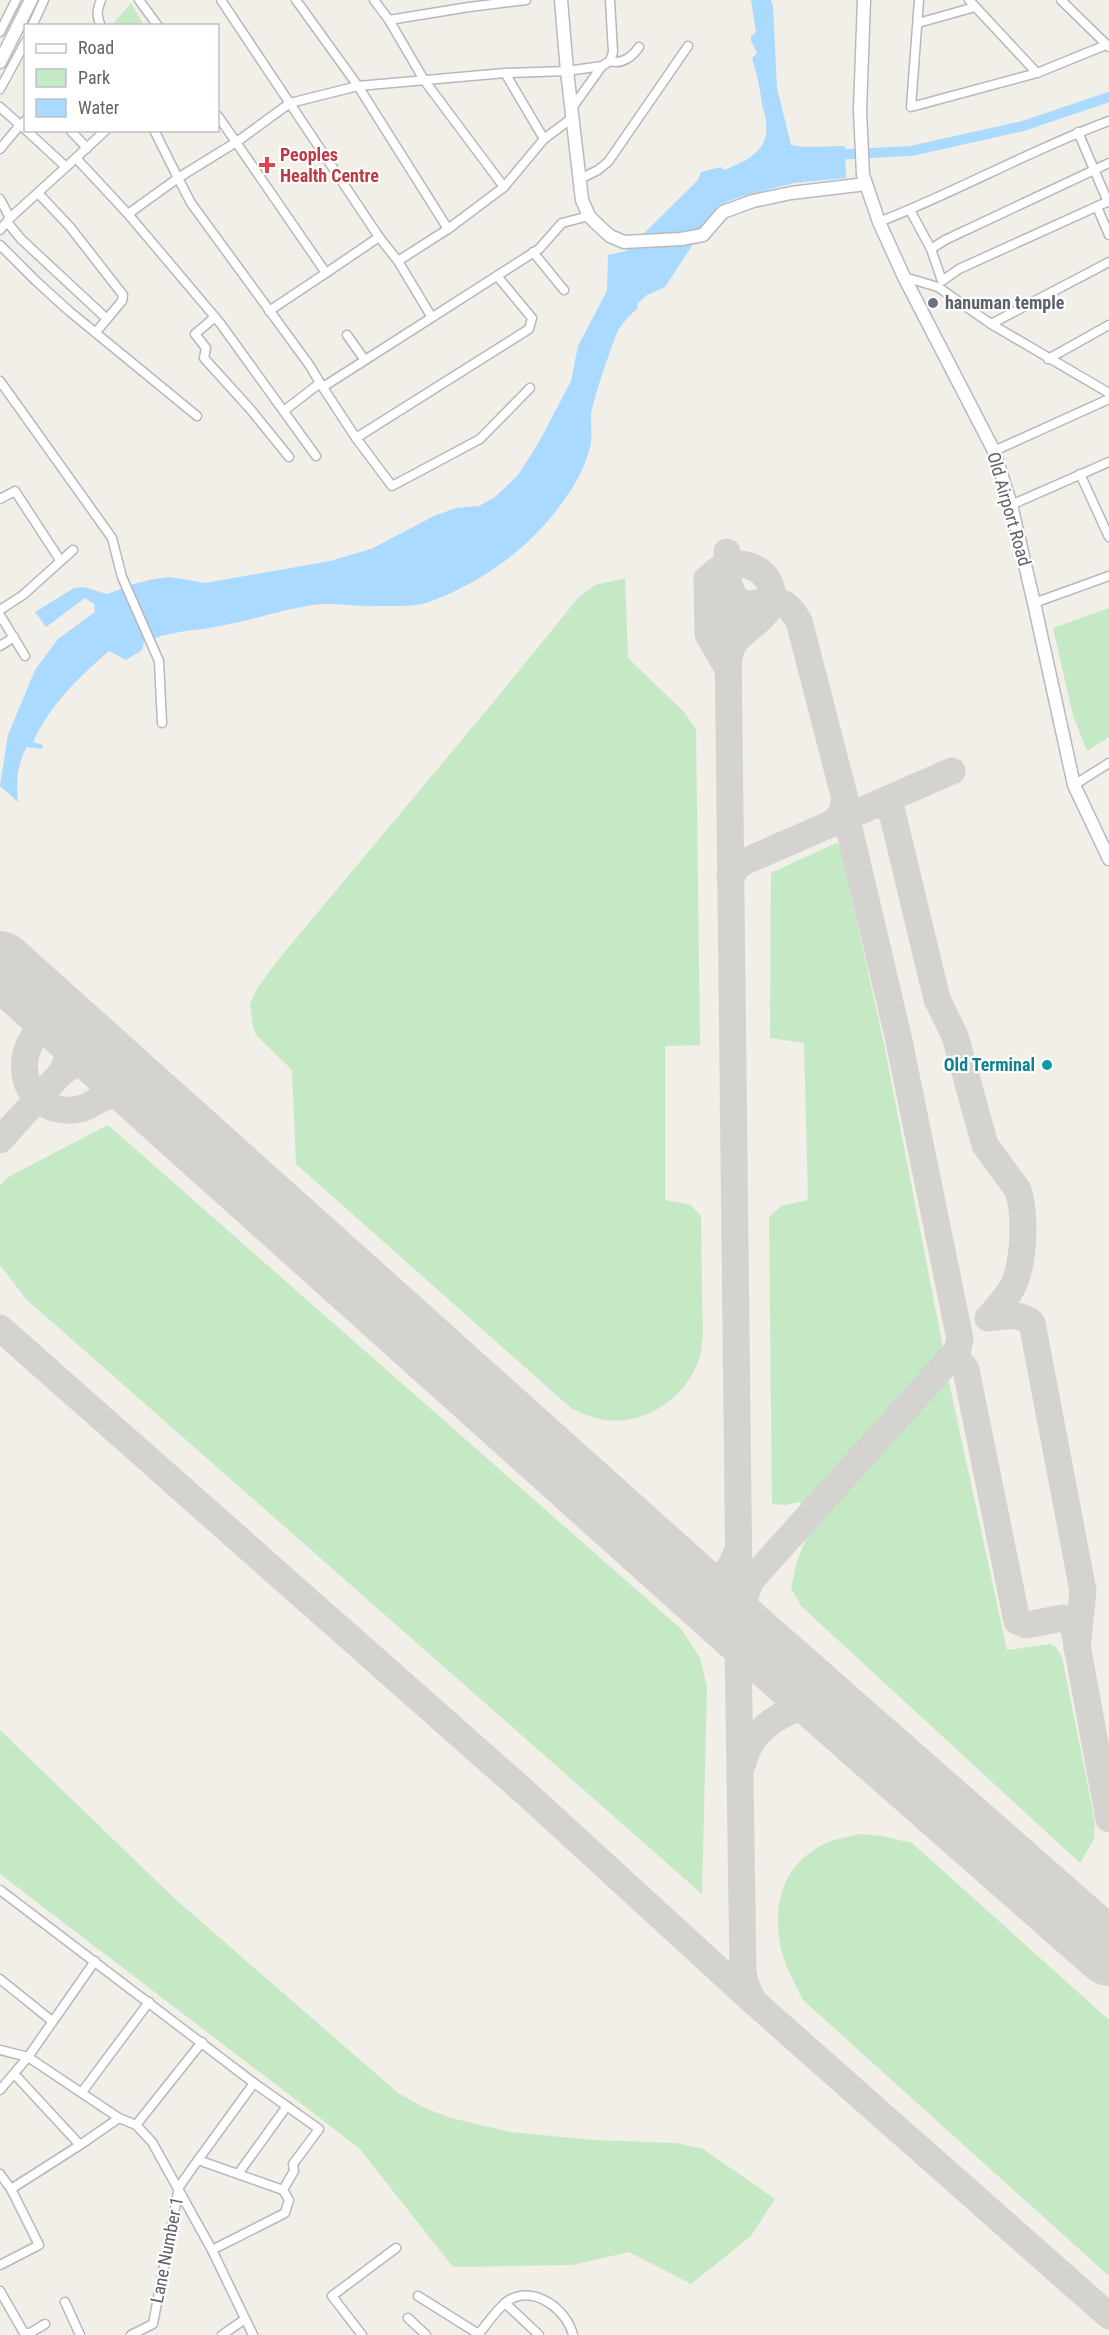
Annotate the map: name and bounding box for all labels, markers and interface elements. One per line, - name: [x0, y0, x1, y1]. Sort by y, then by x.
- legend: [24, 24, 219, 132]
- text: Road: [78, 37, 114, 58]
- text: Park: [78, 67, 110, 88]
- text: Water: [78, 97, 120, 118]
- place label: Peoples Health Centre: [280, 144, 379, 186]
- marker: Peoples Health Centre: [258, 156, 276, 174]
- place label: hanuman temple: [945, 292, 1065, 313]
- marker: hanuman temple: [926, 296, 940, 310]
- street label: Old Airport Road: [983, 450, 1036, 568]
- place label: Old Terminal: [944, 1054, 1035, 1075]
- marker: Old Terminal: [1040, 1058, 1054, 1072]
- street label: Lane Number 1: [146, 2195, 187, 2305]

